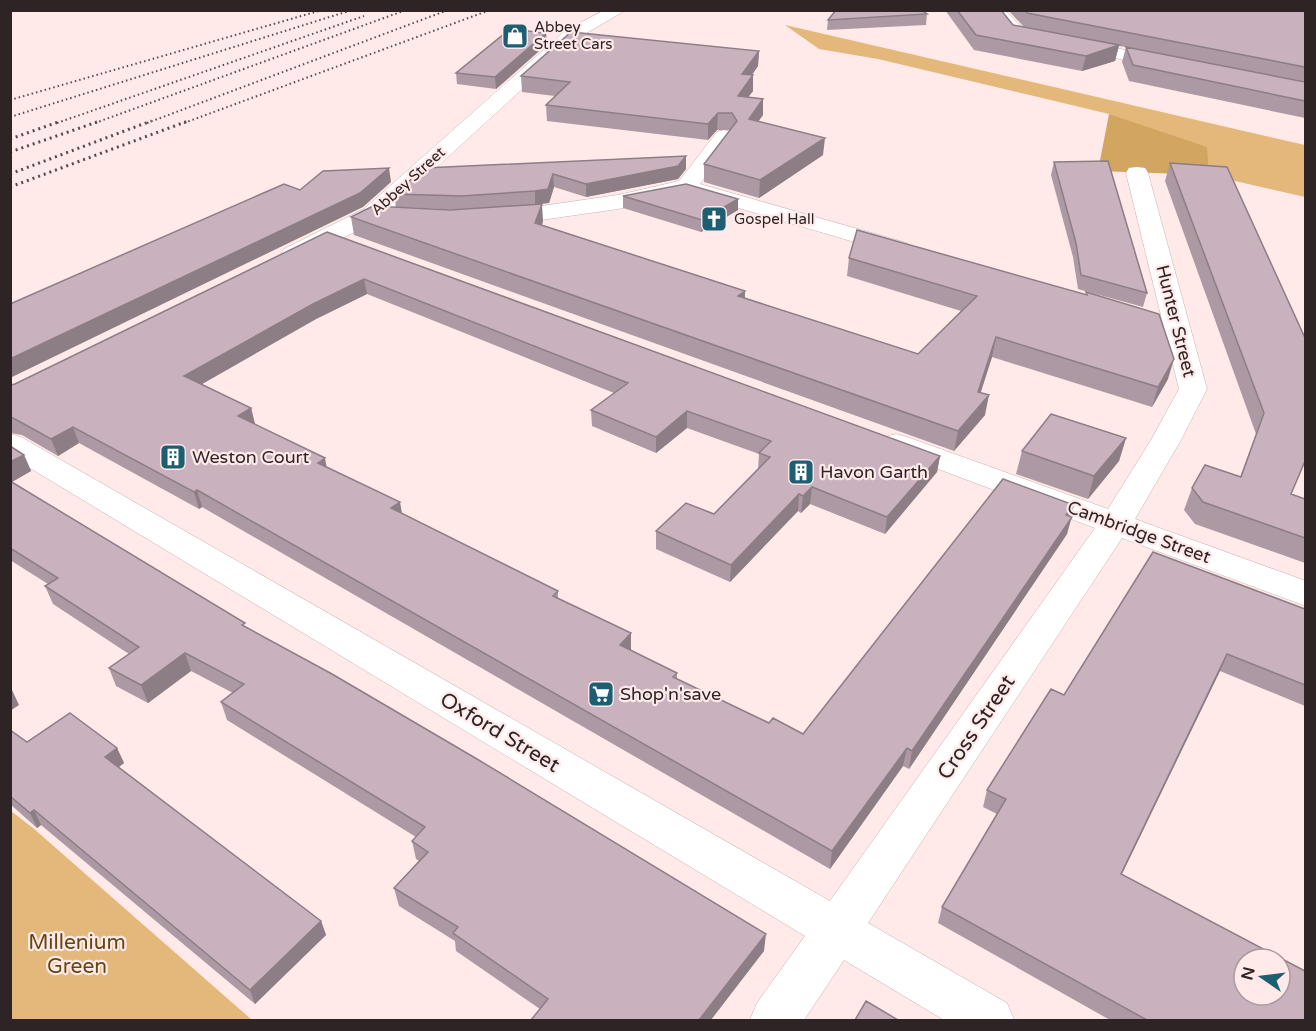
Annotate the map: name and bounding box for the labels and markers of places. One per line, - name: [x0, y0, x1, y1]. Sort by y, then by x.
- place label: Abbey Street Cars: [534, 18, 613, 53]
- shop icon: Abbey Street Cars: [500, 21, 530, 51]
- church icon: Gospel Hall: [699, 204, 729, 234]
- place label: Gospel Hall: [734, 210, 815, 228]
- building icon: Weston Court: [158, 442, 188, 472]
- place label: Weston Court: [192, 446, 310, 468]
- building icon: Havon Garth: [786, 457, 816, 487]
- place label: Havon Garth: [820, 461, 928, 483]
- supermarket icon: Shop'n'save: [586, 679, 616, 709]
- place label: Shop'n'save: [620, 683, 721, 705]

